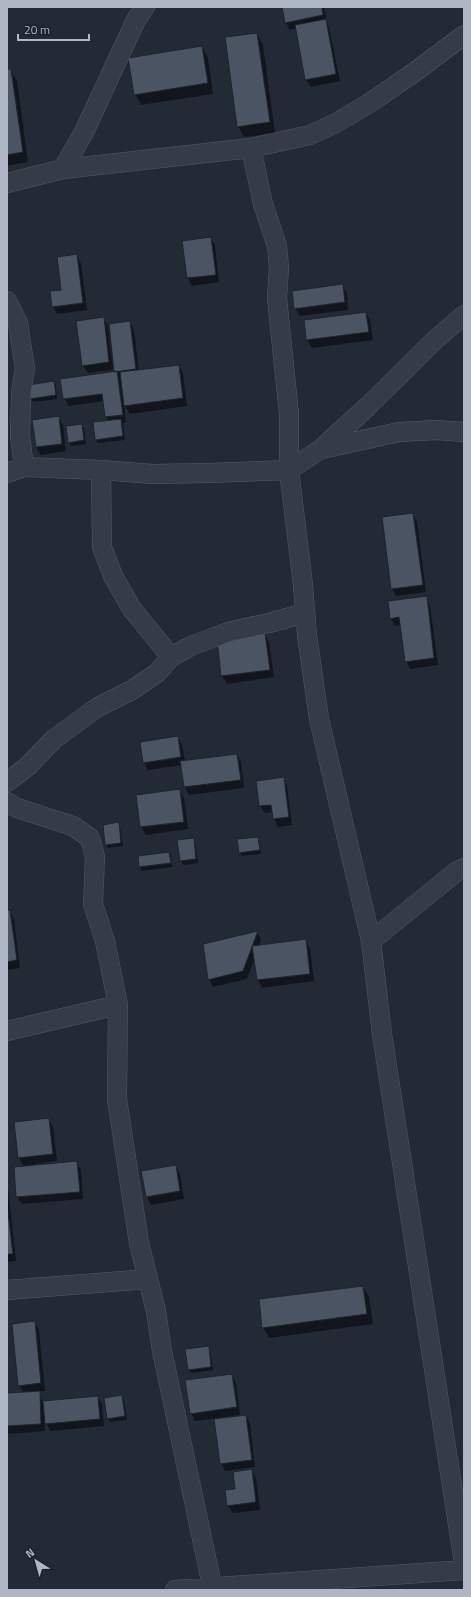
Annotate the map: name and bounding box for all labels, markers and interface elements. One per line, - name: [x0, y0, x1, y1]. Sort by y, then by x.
- scale bar: [18, 16, 89, 42]
- text: 20 m: [24, 20, 50, 39]
- north arrow: [16, 1541, 56, 1581]
- text: N: [22, 1544, 38, 1562]

